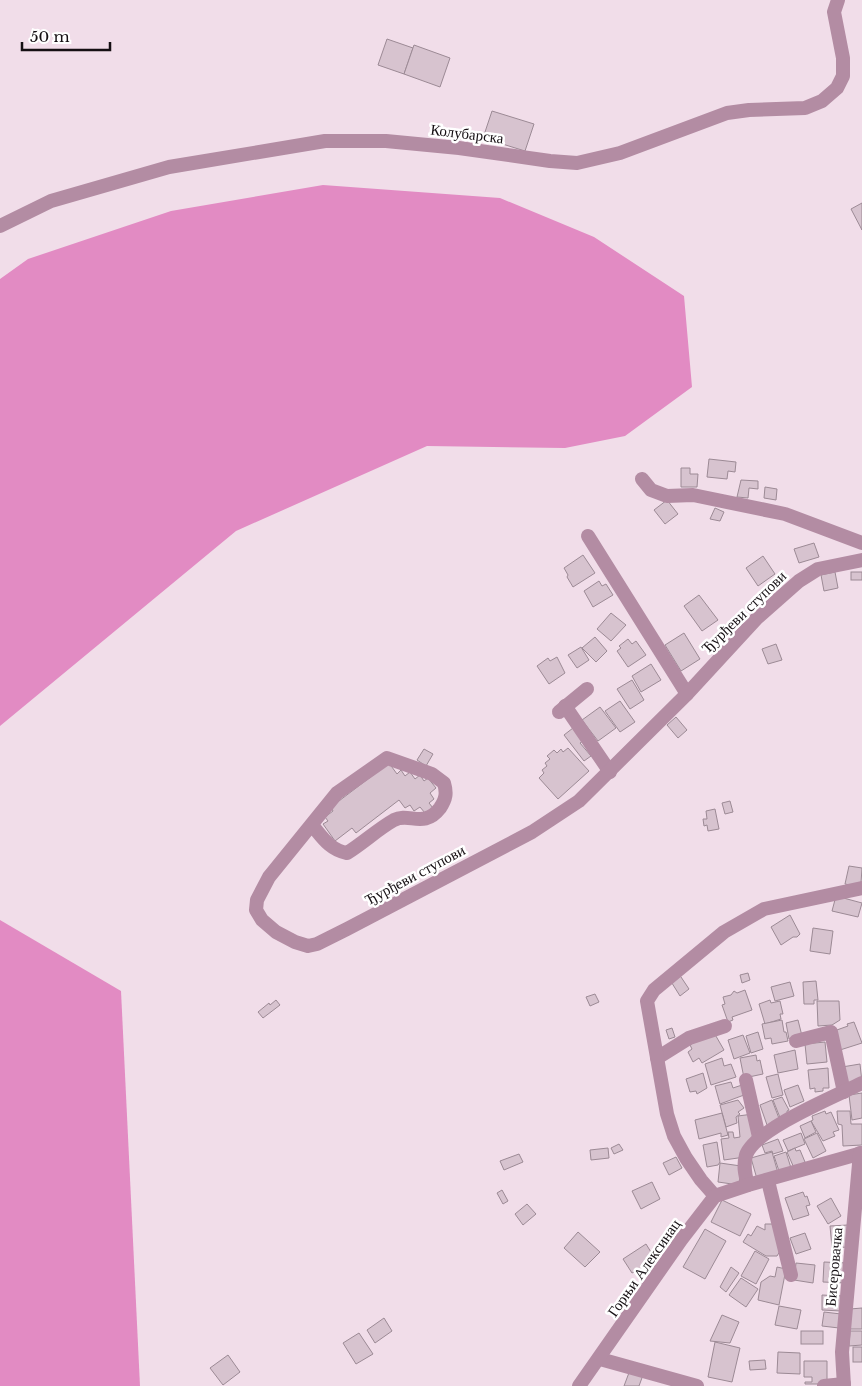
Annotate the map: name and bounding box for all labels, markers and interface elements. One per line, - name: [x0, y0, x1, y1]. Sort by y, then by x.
- scale bar: [22, 20, 110, 52]
- text: 50 m: [30, 27, 70, 46]
- street label: Колубарска: [429, 120, 505, 147]
- street label: Ђурђеви ступови: [697, 566, 790, 657]
- street label: Ђурђеви ступови: [361, 840, 468, 909]
- street label: Горњи Алексинац: [603, 1215, 684, 1320]
- street label: Бисеровачка: [821, 1226, 846, 1307]

